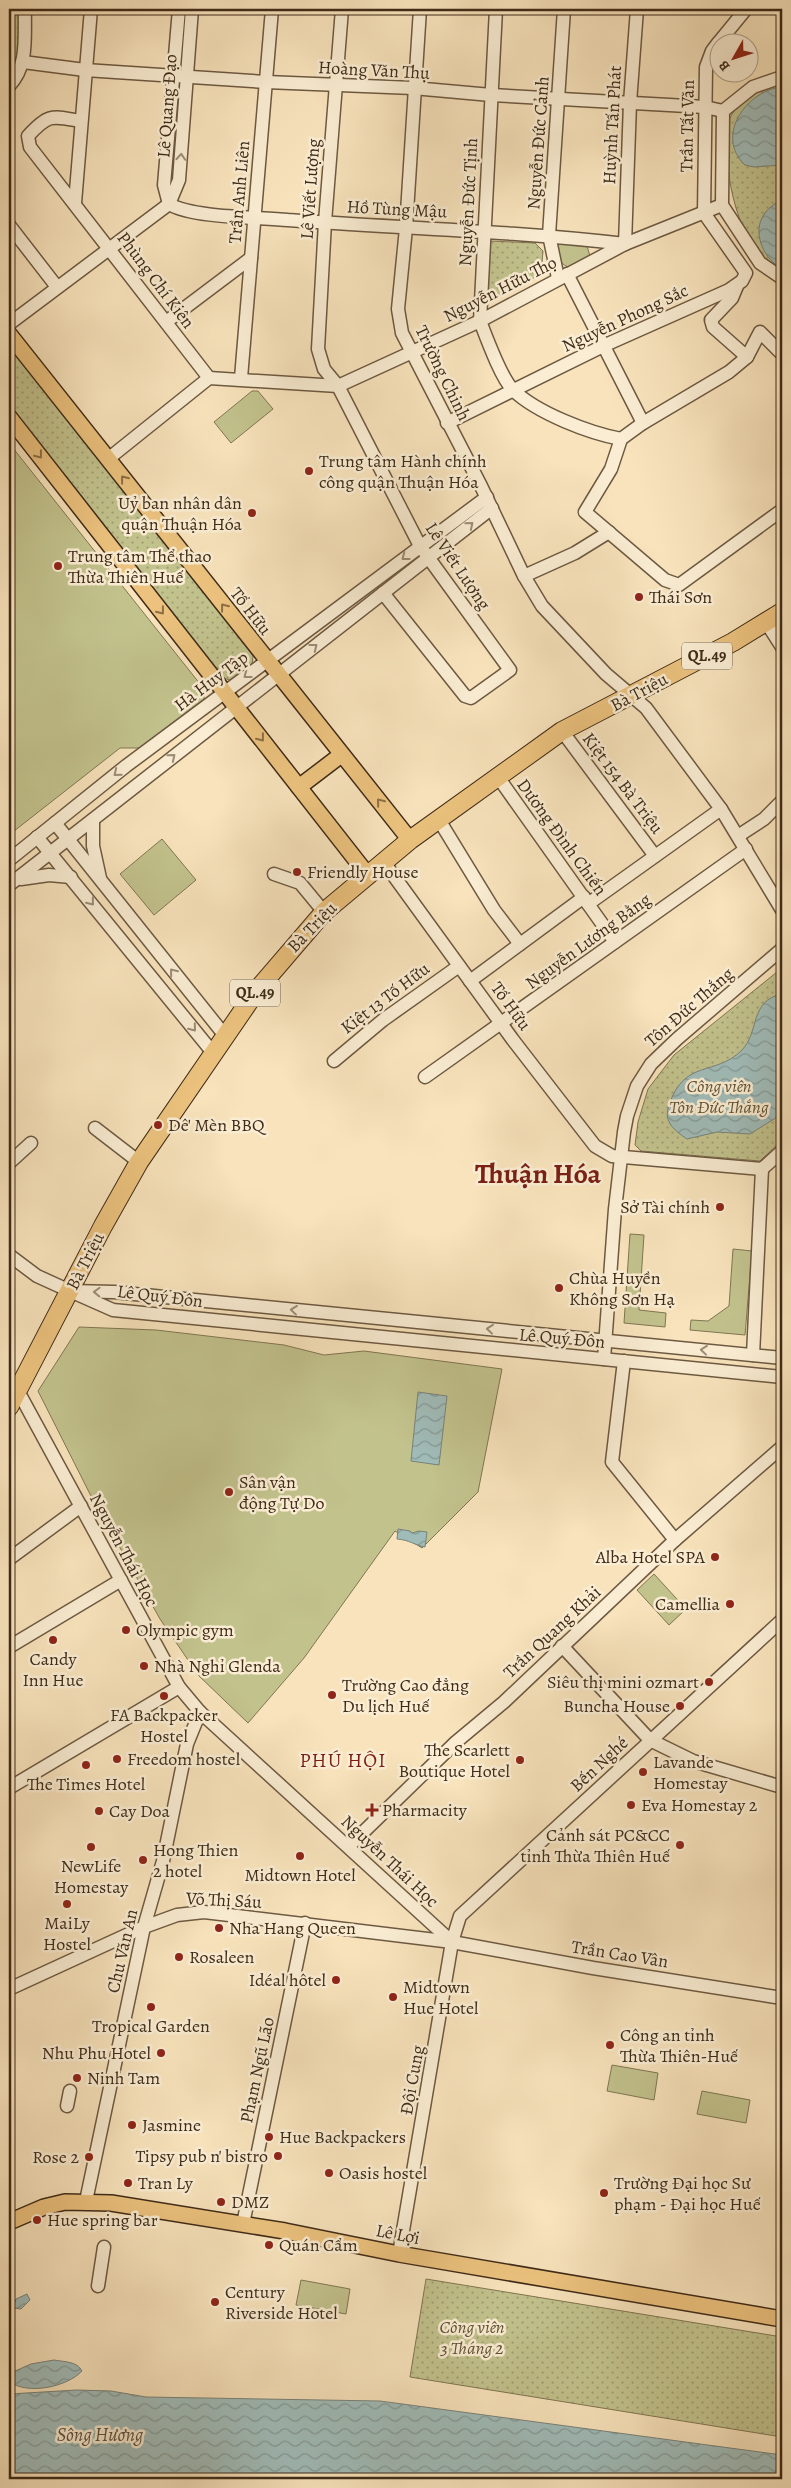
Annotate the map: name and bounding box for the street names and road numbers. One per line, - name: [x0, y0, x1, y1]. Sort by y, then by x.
- street label: Lê Quang Đạo: [151, 53, 183, 159]
- street label: Hoàng Văn Thụ: [317, 55, 431, 85]
- street label: Huỳnh Tấn Phát: [597, 65, 627, 185]
- street label: Nguyễn Đức Cảnh: [521, 75, 555, 211]
- street label: Trần Tất Văn: [674, 79, 700, 172]
- street label: Nguyễn Đức Tịnh: [453, 137, 483, 267]
- street label: Lê Viết Lượng: [295, 138, 325, 240]
- street label: Trần Anh Liên: [223, 139, 255, 244]
- street label: Hồ Tùng Mậu: [346, 194, 448, 224]
- street label: Phùng Chí Kiên: [112, 227, 200, 333]
- street label: Nguyễn Hữu Thọ: [439, 250, 561, 328]
- street label: Nguyễn Phong Sắc: [558, 278, 692, 358]
- street label: Trường Chinh: [410, 321, 477, 425]
- street label: Lê Viết Lượng: [420, 517, 496, 615]
- street label: Tố Hữu: [225, 582, 277, 640]
- road number: QL.49: [682, 642, 732, 669]
- street label: Hà Huy Tập: [169, 645, 253, 717]
- street label: Bà Triệu: [606, 667, 672, 717]
- street label: Kiệt 154 Bà Triệu: [577, 727, 669, 839]
- street label: Dương Đình Chiến: [511, 774, 613, 900]
- street label: Nguyễn Lương Bằng: [521, 887, 655, 995]
- street label: Bà Triệu: [282, 896, 342, 958]
- street label: Kiệt 13 Tố Hữu: [336, 956, 435, 1039]
- street label: Tôn Đức Thắng: [640, 962, 738, 1052]
- street label: Tố Hữu: [485, 977, 537, 1035]
- road number: QL.49: [230, 980, 280, 1006]
- street label: Bà Triệu: [60, 1228, 110, 1294]
- street label: Lê Quý Đôn: [116, 1279, 204, 1313]
- street label: Lê Quý Đôn: [518, 1322, 606, 1354]
- street label: Nguyễn Thái Học: [84, 1489, 164, 1611]
- street label: Trần Quang Khải: [498, 1580, 606, 1684]
- street label: Bến Nghé: [565, 1731, 633, 1797]
- street label: Nguyễn Thái Học: [336, 1810, 444, 1912]
- street label: Võ Thị Sáu: [184, 1886, 263, 1914]
- street label: Chu Văn An: [101, 1906, 143, 1995]
- street label: Trần Cao Vân: [570, 1934, 670, 1974]
- street label: Phạm Ngũ Lão: [234, 2015, 280, 2125]
- street label: Đội Cung: [394, 2043, 430, 2117]
- street label: Lê Lợi: [374, 2218, 422, 2250]

